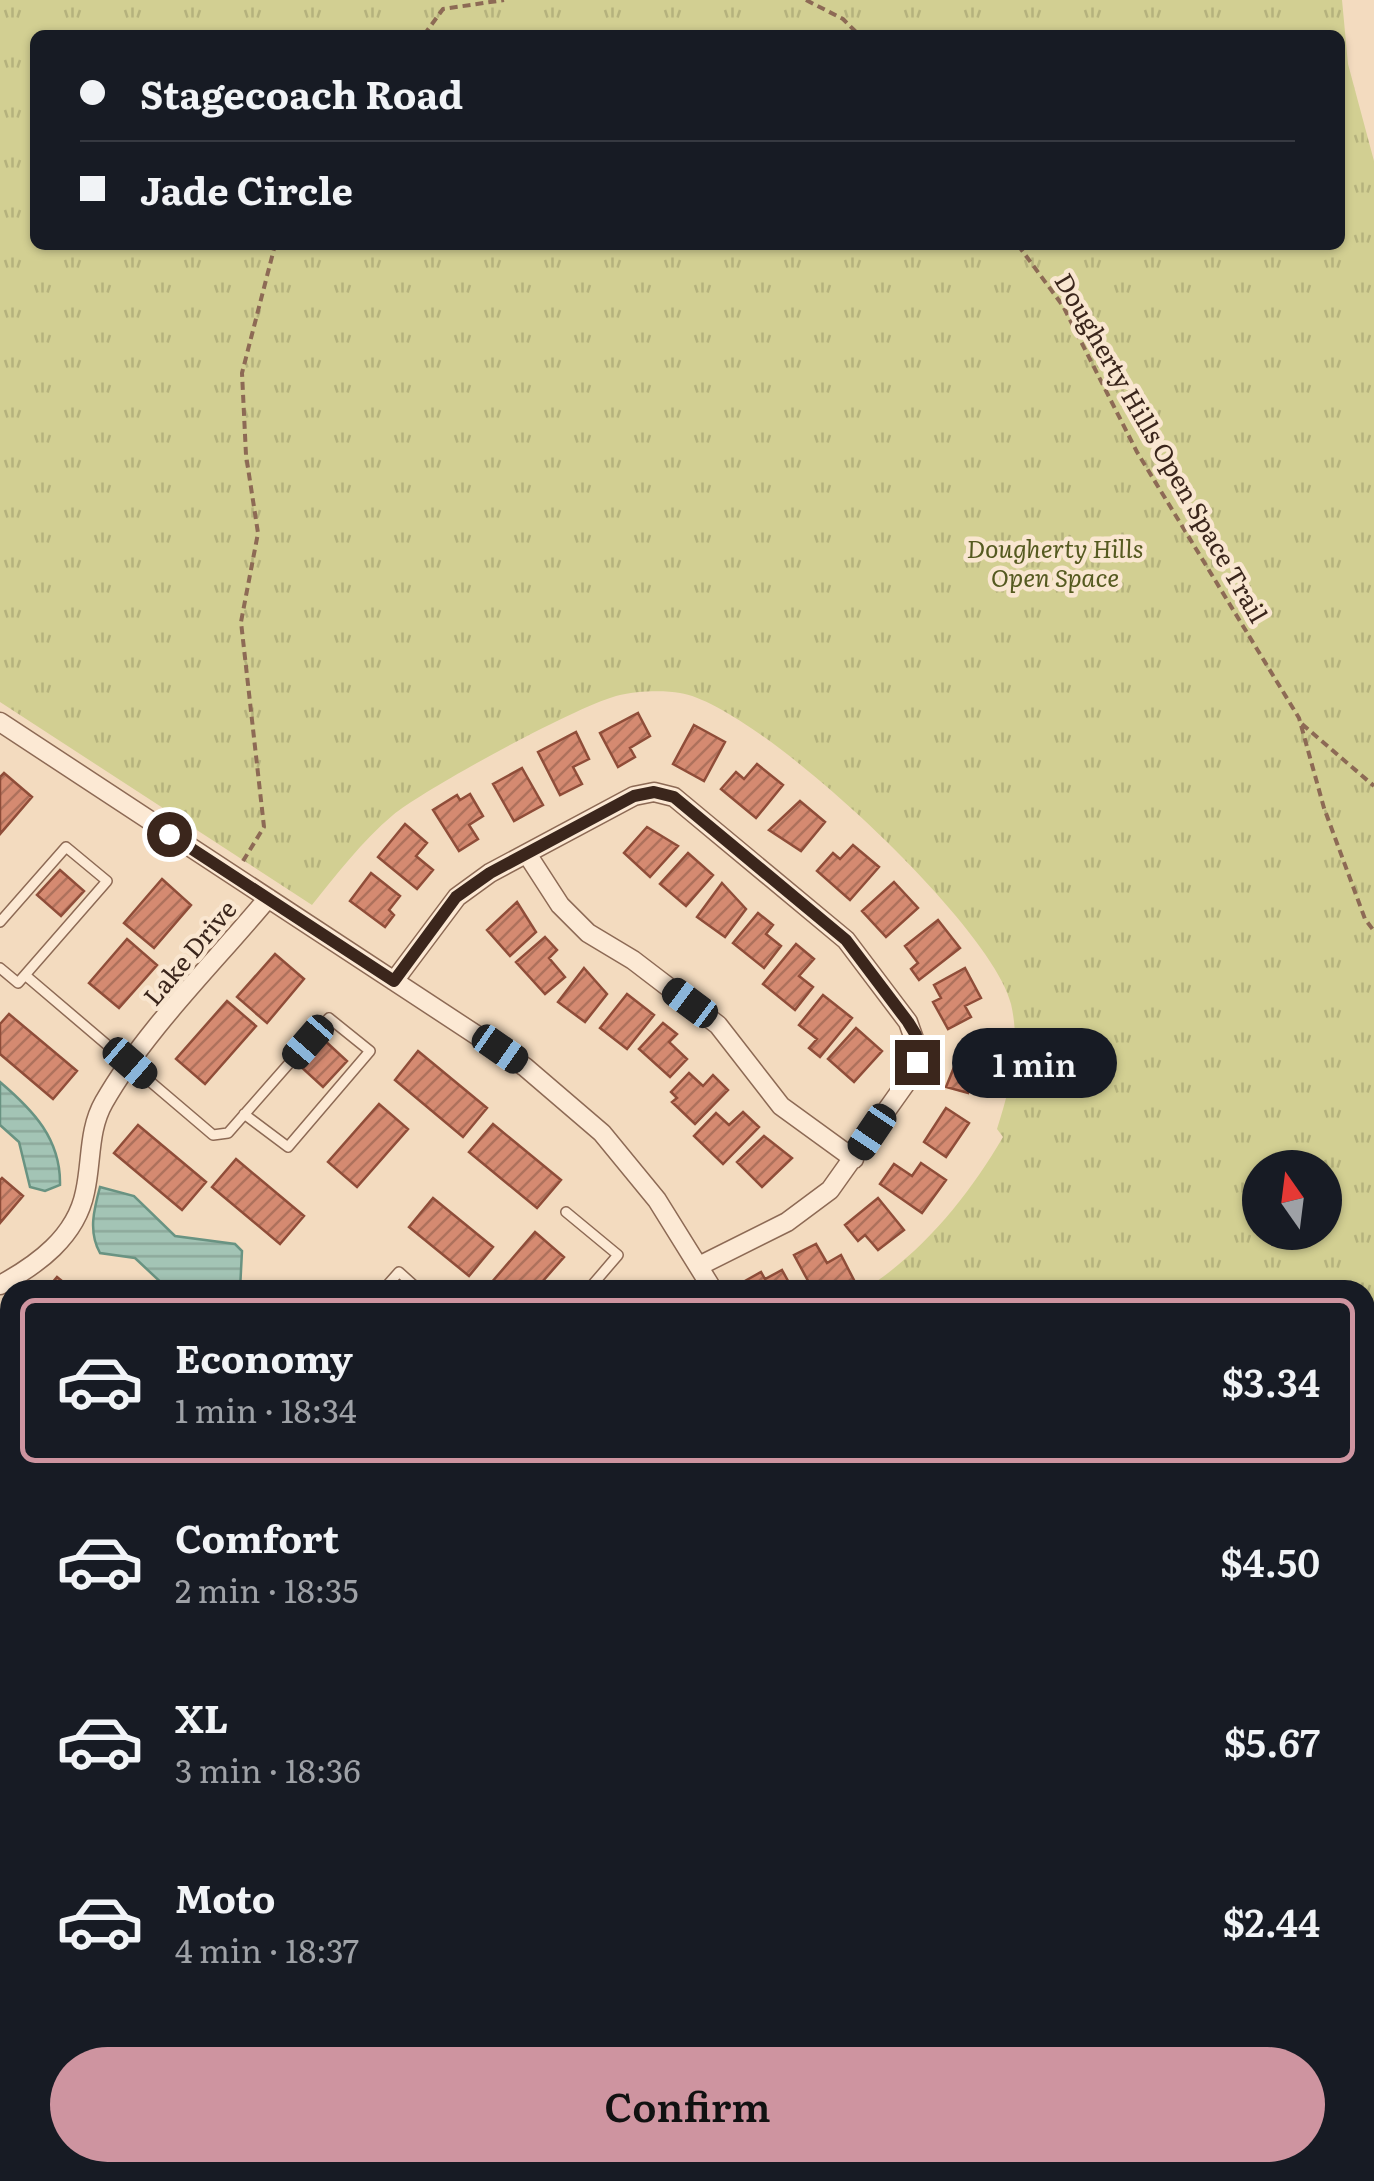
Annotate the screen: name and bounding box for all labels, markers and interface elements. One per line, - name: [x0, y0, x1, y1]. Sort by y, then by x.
- text: Stagecoach Road: [140, 64, 463, 121]
- text: Jade Circle: [140, 160, 353, 217]
- street label: Dougherty Hills Open Space Trail: [1048, 268, 1274, 628]
- park label: Dougherty Hills Open Space: [967, 534, 1143, 593]
- route start: [147, 812, 192, 857]
- street label: Lake Drive: [134, 891, 244, 1013]
- car: [657, 973, 723, 1033]
- car: [277, 1010, 339, 1074]
- car: [467, 1020, 533, 1078]
- callout: 1 min: [952, 1027, 1117, 1097]
- car: [98, 1032, 162, 1094]
- text: 1 min: [992, 1039, 1077, 1087]
- route end: [895, 1040, 940, 1085]
- car: [843, 1099, 901, 1165]
- north arrow: [1242, 1150, 1342, 1250]
- map controls: [1242, 1150, 1342, 1250]
- text: Economy: [175, 1328, 353, 1385]
- icon: car: [55, 1336, 145, 1426]
- text: $3.34: [1221, 1352, 1320, 1409]
- text: 1 min · 18:34: [175, 1385, 357, 1433]
- text: Comfort: [175, 1508, 339, 1565]
- icon: car: [55, 1516, 145, 1606]
- text: $4.50: [1220, 1532, 1320, 1589]
- text: 2 min · 18:35: [175, 1565, 358, 1613]
- text: XL: [175, 1688, 228, 1745]
- icon: car: [55, 1696, 145, 1786]
- text: $5.67: [1224, 1712, 1320, 1769]
- text: 3 min · 18:36: [175, 1745, 361, 1793]
- text: Moto: [175, 1868, 275, 1925]
- icon: car: [55, 1876, 145, 1966]
- text: $2.44: [1222, 1892, 1320, 1949]
- text: 4 min · 18:37: [175, 1925, 359, 1973]
- button: Confirm: [50, 2047, 1325, 2162]

